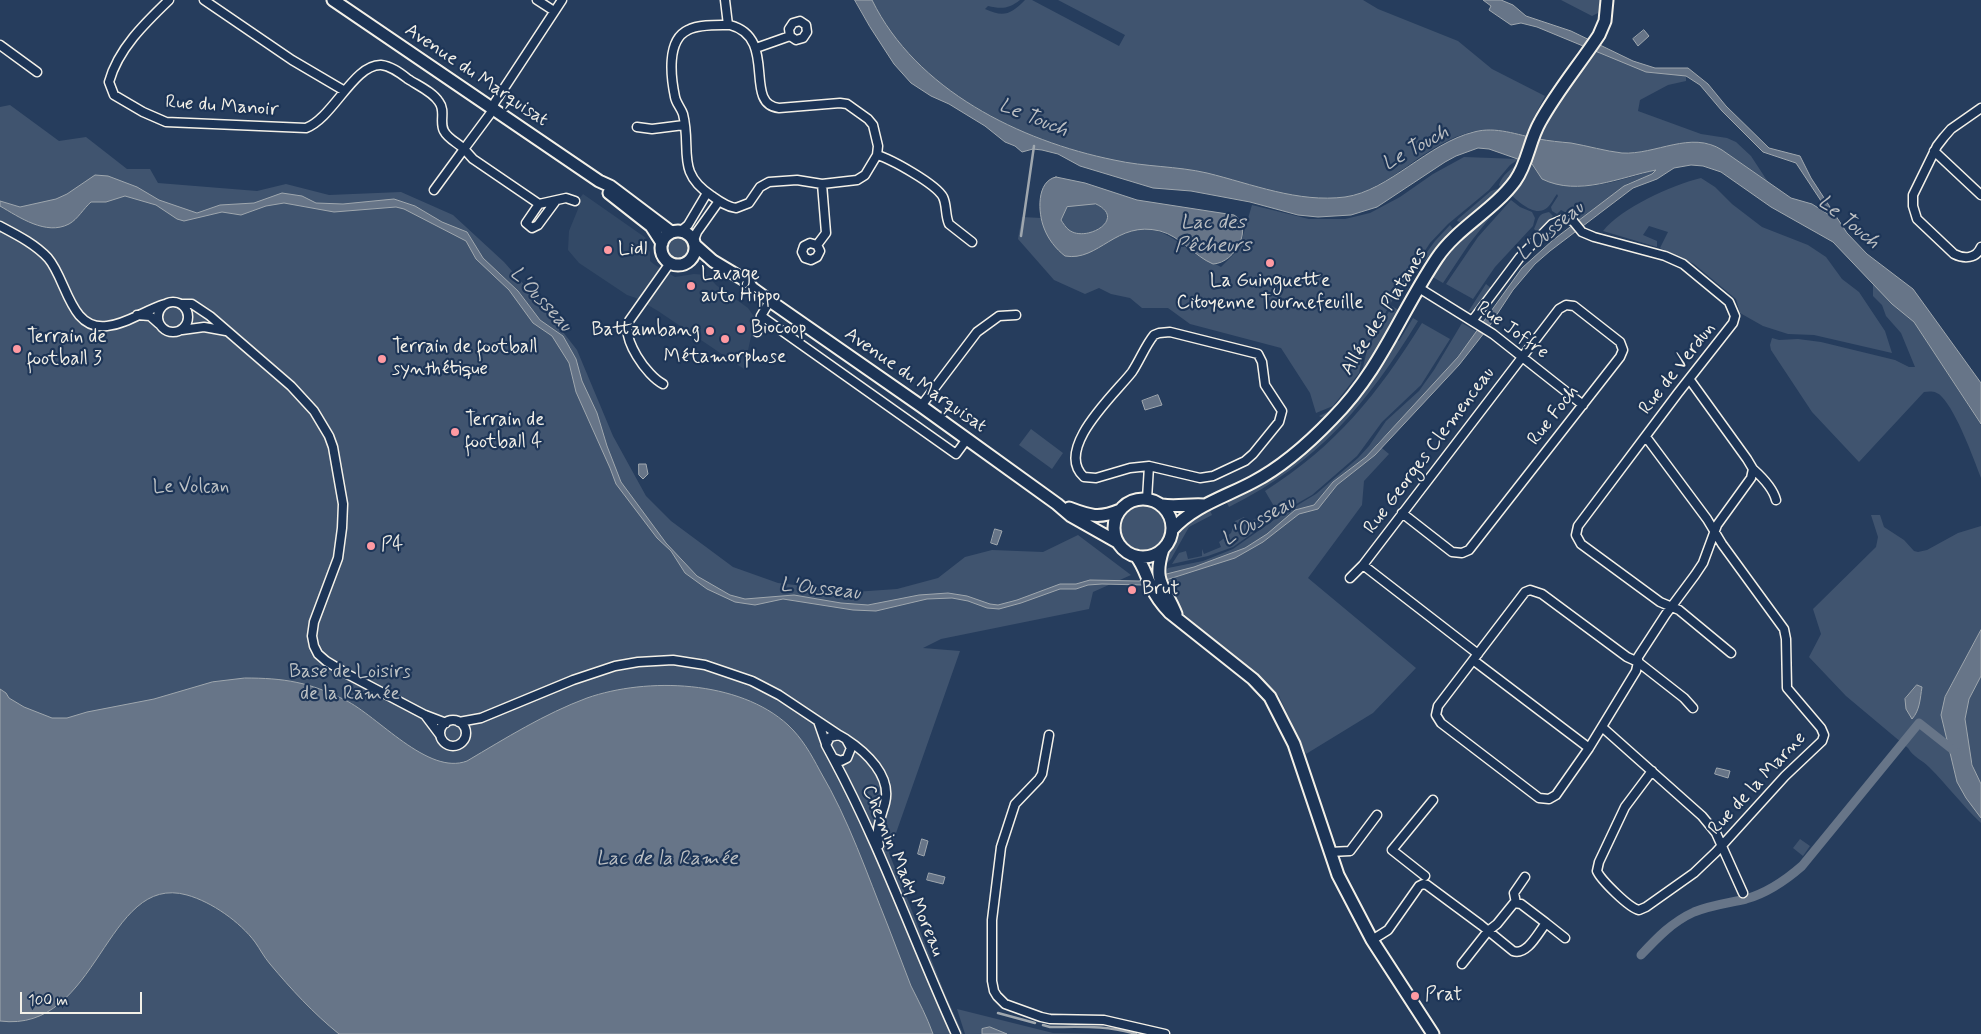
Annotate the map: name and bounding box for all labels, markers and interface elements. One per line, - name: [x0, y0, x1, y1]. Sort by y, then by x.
- street label: Avenue du Marquisat: [400, 20, 552, 132]
- street label: Rue du Manoir: [164, 92, 280, 122]
- water label: Le Touch: [995, 94, 1071, 144]
- water label: Le Touch: [1379, 121, 1453, 177]
- water label: Le Touch: [1812, 191, 1884, 255]
- water label: L'Ousseau: [1512, 197, 1590, 267]
- water label: Lac des Pêcheurs: [1175, 212, 1251, 259]
- place label: Lidl: [618, 239, 647, 261]
- marker: Lidl: [602, 244, 614, 256]
- street label: Allée des Platanes: [1337, 244, 1433, 380]
- marker: La Guinguette Citoyenne Tournefeuille: [1264, 257, 1276, 269]
- water label: L'Ousseau: [504, 262, 576, 338]
- place label: Lavage auto Hippo: [701, 264, 780, 308]
- place label: La Guinguette Citoyenne Tournefeuille: [1176, 271, 1364, 315]
- marker: Lavage auto Hippo: [685, 280, 697, 292]
- street label: Rue Joffre: [1471, 297, 1553, 365]
- place label: Biocoop: [751, 318, 806, 340]
- street label: Rue de Verdun: [1635, 318, 1721, 420]
- place label: Battambang: [591, 320, 700, 342]
- marker: Biocoop: [735, 323, 747, 335]
- street label: Avenue du Marquisat: [840, 323, 990, 439]
- marker: Battambang: [704, 325, 716, 337]
- place label: Terrain de football 3: [27, 327, 106, 371]
- marker: Métamorphose: [719, 333, 731, 345]
- place label: Terrain de football synthétique: [392, 337, 538, 381]
- marker: Terrain de football 3: [11, 343, 23, 355]
- place label: Métamorphose: [664, 347, 786, 369]
- marker: Terrain de football synthétique: [376, 353, 388, 365]
- street label: Rue Georges Clemenceau: [1360, 363, 1500, 539]
- street label: Rue Foch: [1523, 381, 1585, 451]
- place label: Terrain de football 4: [465, 410, 544, 454]
- marker: Terrain de football 4: [449, 426, 461, 438]
- park label: Le Volcan: [153, 477, 229, 499]
- water label: L'Ousseau: [1218, 491, 1300, 553]
- place label: P4: [381, 535, 403, 557]
- marker: P4: [365, 540, 377, 552]
- water label: L'Ousseau: [779, 574, 861, 606]
- place label: Brut: [1142, 579, 1179, 601]
- marker: Brut: [1126, 584, 1138, 596]
- park label: Base de Loisirs de la Ramée: [289, 662, 411, 706]
- street label: Rue de la Marne: [1704, 727, 1812, 841]
- street label: Chemin Mady Moreau: [856, 782, 948, 960]
- water label: Lac de la Ramée: [596, 848, 738, 872]
- scale bar: [22, 982, 145, 1014]
- place label: Prat: [1425, 985, 1462, 1007]
- marker: Prat: [1409, 990, 1421, 1002]
- text: 100 m: [28, 991, 68, 1011]

